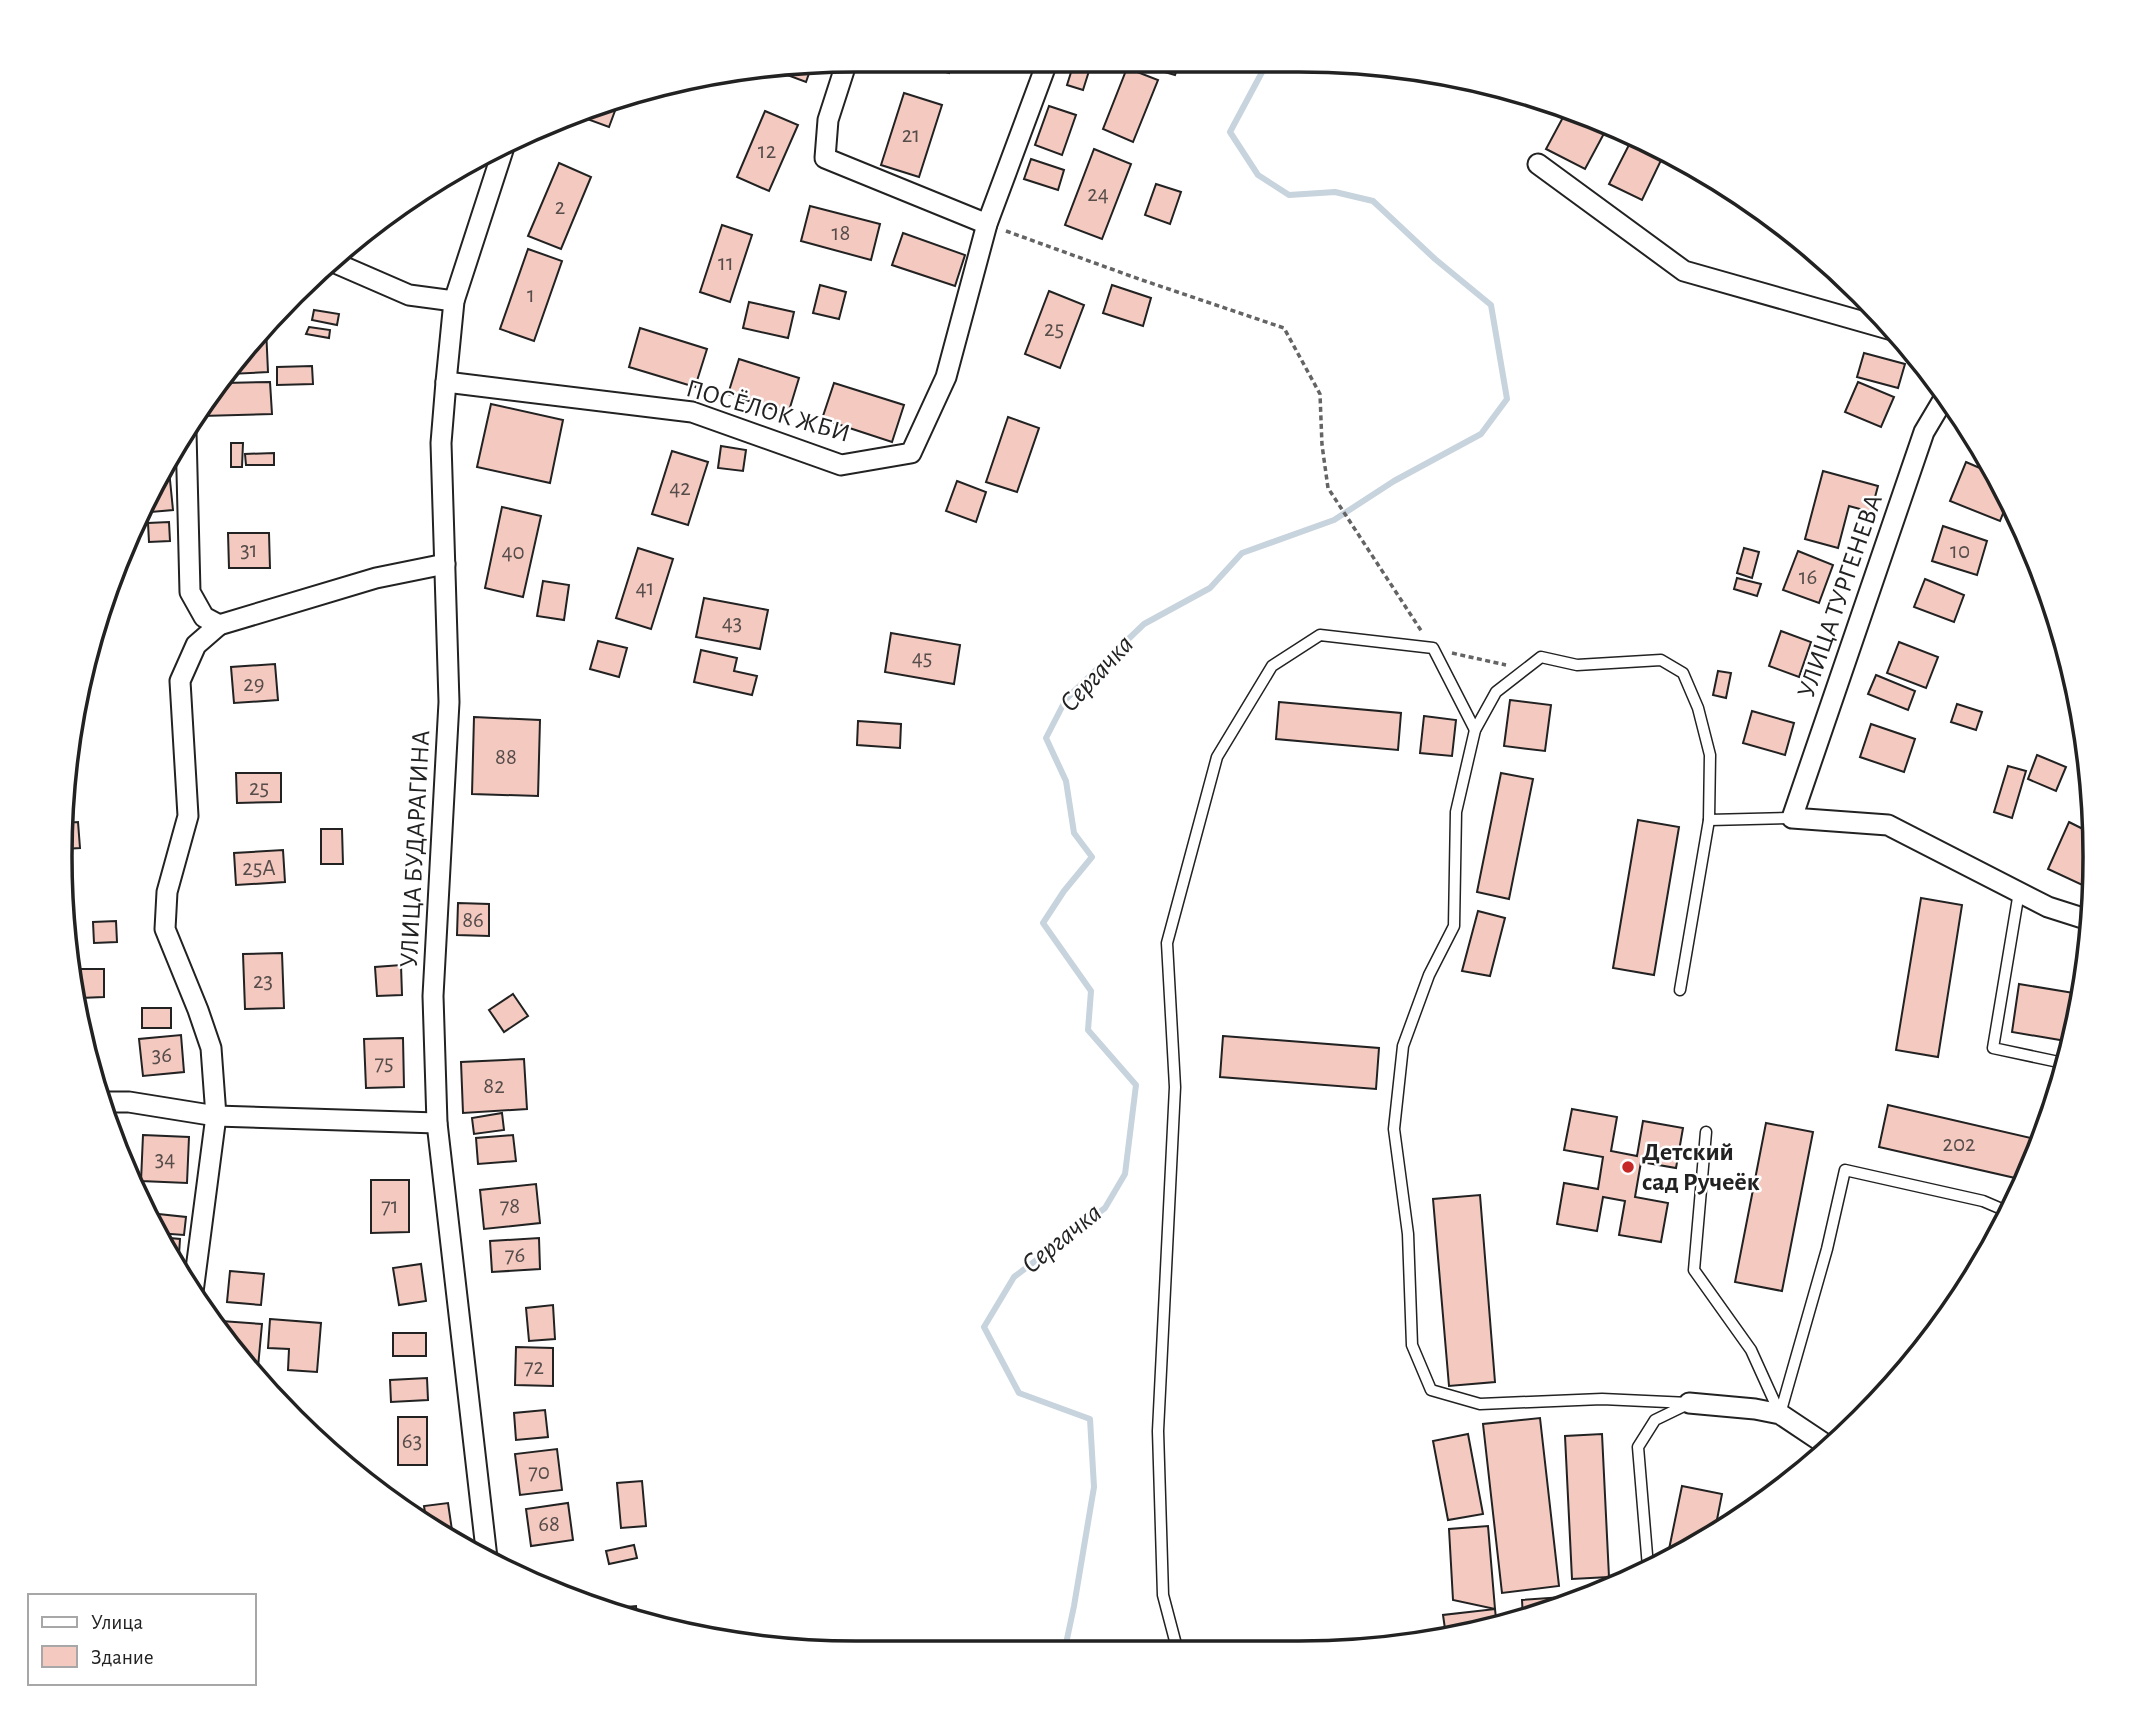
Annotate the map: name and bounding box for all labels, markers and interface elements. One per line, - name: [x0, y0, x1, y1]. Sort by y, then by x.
- house number: 21: [902, 124, 920, 147]
- house number: 12: [758, 140, 776, 163]
- house number: 24: [1087, 183, 1109, 206]
- house number: 2: [555, 196, 565, 219]
- house number: 18: [832, 222, 850, 245]
- house number: 11: [718, 252, 734, 275]
- house number: 1: [527, 284, 535, 307]
- house number: 25: [1044, 318, 1064, 341]
- street label: ПОСЁЛОК ЖБИ: [683, 374, 853, 447]
- house number: 42: [669, 477, 691, 500]
- street label: УЛИЦА ТУРГЕНЕВА: [1793, 491, 1887, 701]
- house number: 31: [240, 539, 258, 562]
- house number: 10: [1950, 540, 1970, 563]
- house number: 40: [501, 541, 525, 564]
- house number: 16: [1799, 566, 1817, 589]
- house number: 41: [636, 577, 654, 600]
- house number: 43: [722, 612, 742, 635]
- water label: Сергачка: [1055, 630, 1139, 718]
- house number: 45: [912, 647, 932, 670]
- house number: 29: [243, 673, 265, 696]
- street label: УЛИЦА БУДАРАГИНА: [396, 730, 434, 968]
- house number: 88: [495, 746, 517, 769]
- house number: 25: [249, 777, 269, 800]
- house number: 25А: [242, 857, 276, 880]
- house number: 86: [462, 909, 484, 932]
- house number: 23: [253, 970, 273, 993]
- house number: 36: [152, 1044, 172, 1067]
- house number: 75: [374, 1052, 394, 1075]
- house number: 82: [483, 1075, 505, 1098]
- house number: 202: [1942, 1133, 1976, 1156]
- place label: Детский сад Ручеёк: [1642, 1139, 1760, 1195]
- house number: 34: [155, 1148, 175, 1171]
- marker: Детский сад Ручеёк: [1620, 1159, 1636, 1175]
- house number: 71: [381, 1195, 399, 1218]
- house number: 78: [500, 1195, 520, 1218]
- water label: Сергачка: [1017, 1199, 1107, 1279]
- house number: 76: [505, 1244, 525, 1267]
- house number: 72: [524, 1356, 544, 1379]
- house number: 63: [402, 1430, 422, 1453]
- house number: 70: [528, 1461, 550, 1484]
- house number: 68: [538, 1513, 560, 1536]
- legend: [28, 1594, 256, 1685]
- text: Улица: [91, 1612, 144, 1633]
- text: Здание: [91, 1647, 154, 1668]

